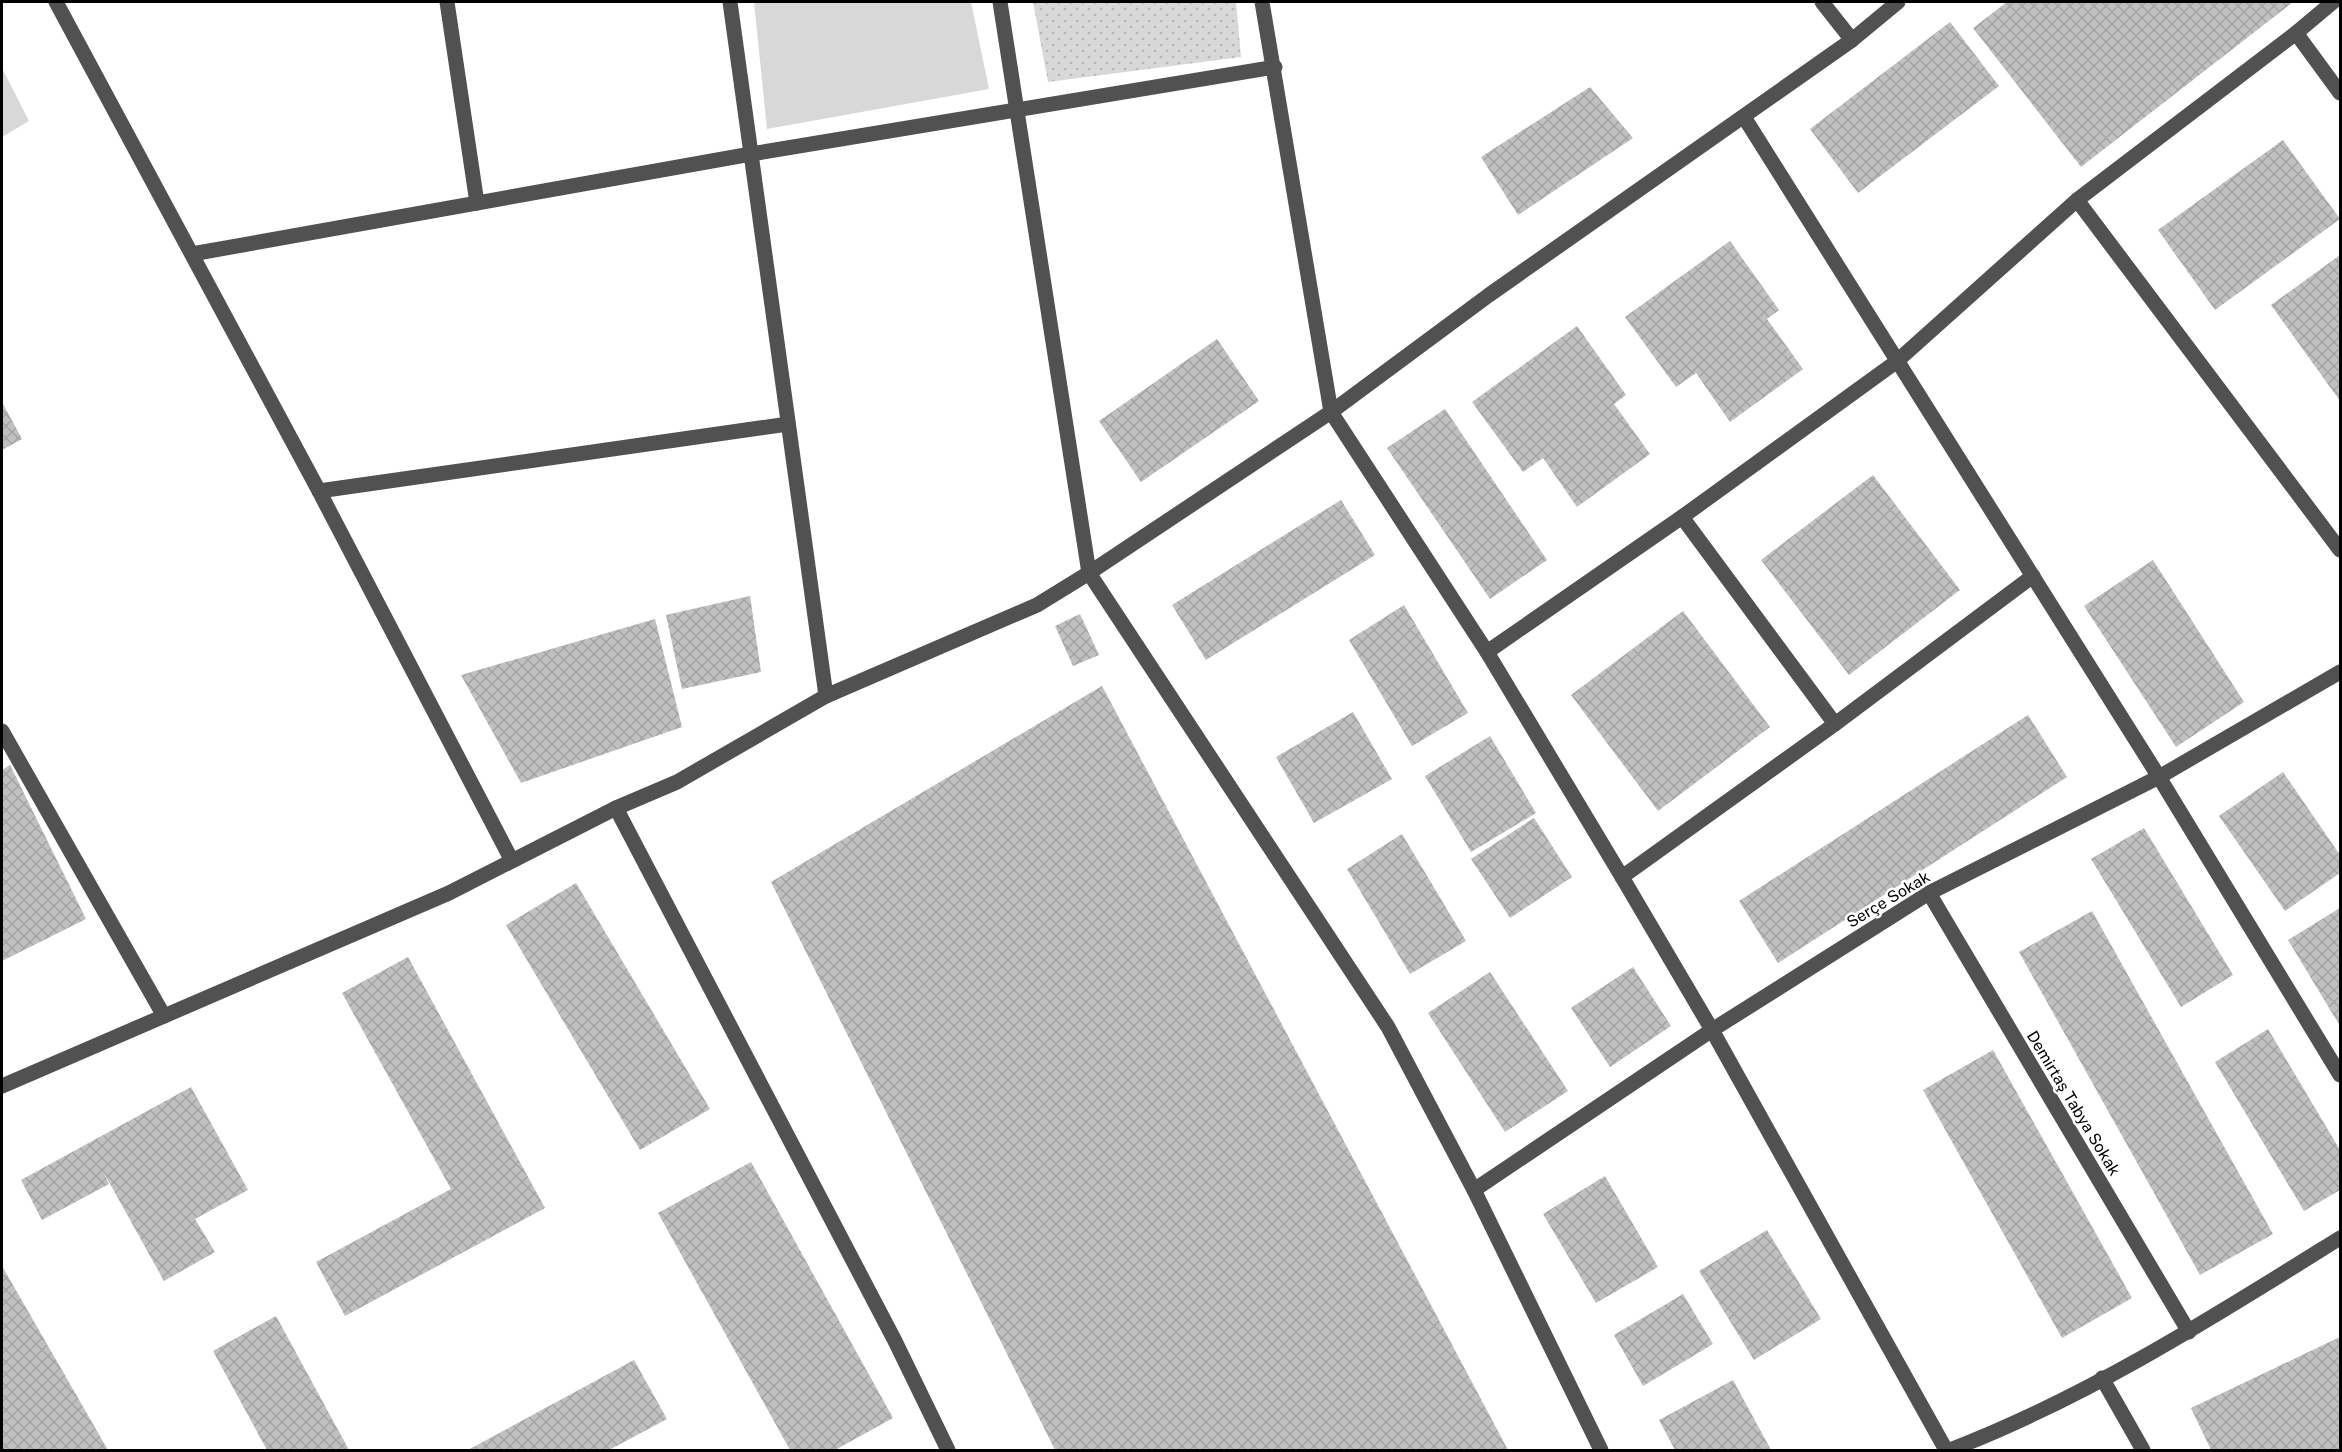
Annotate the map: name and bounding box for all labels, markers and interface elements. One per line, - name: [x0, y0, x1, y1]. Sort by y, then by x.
- street label: Serçe Sokak: [1843, 867, 1933, 932]
- street label: Demirtaş Tabya Sokak: [2023, 1028, 2124, 1179]

